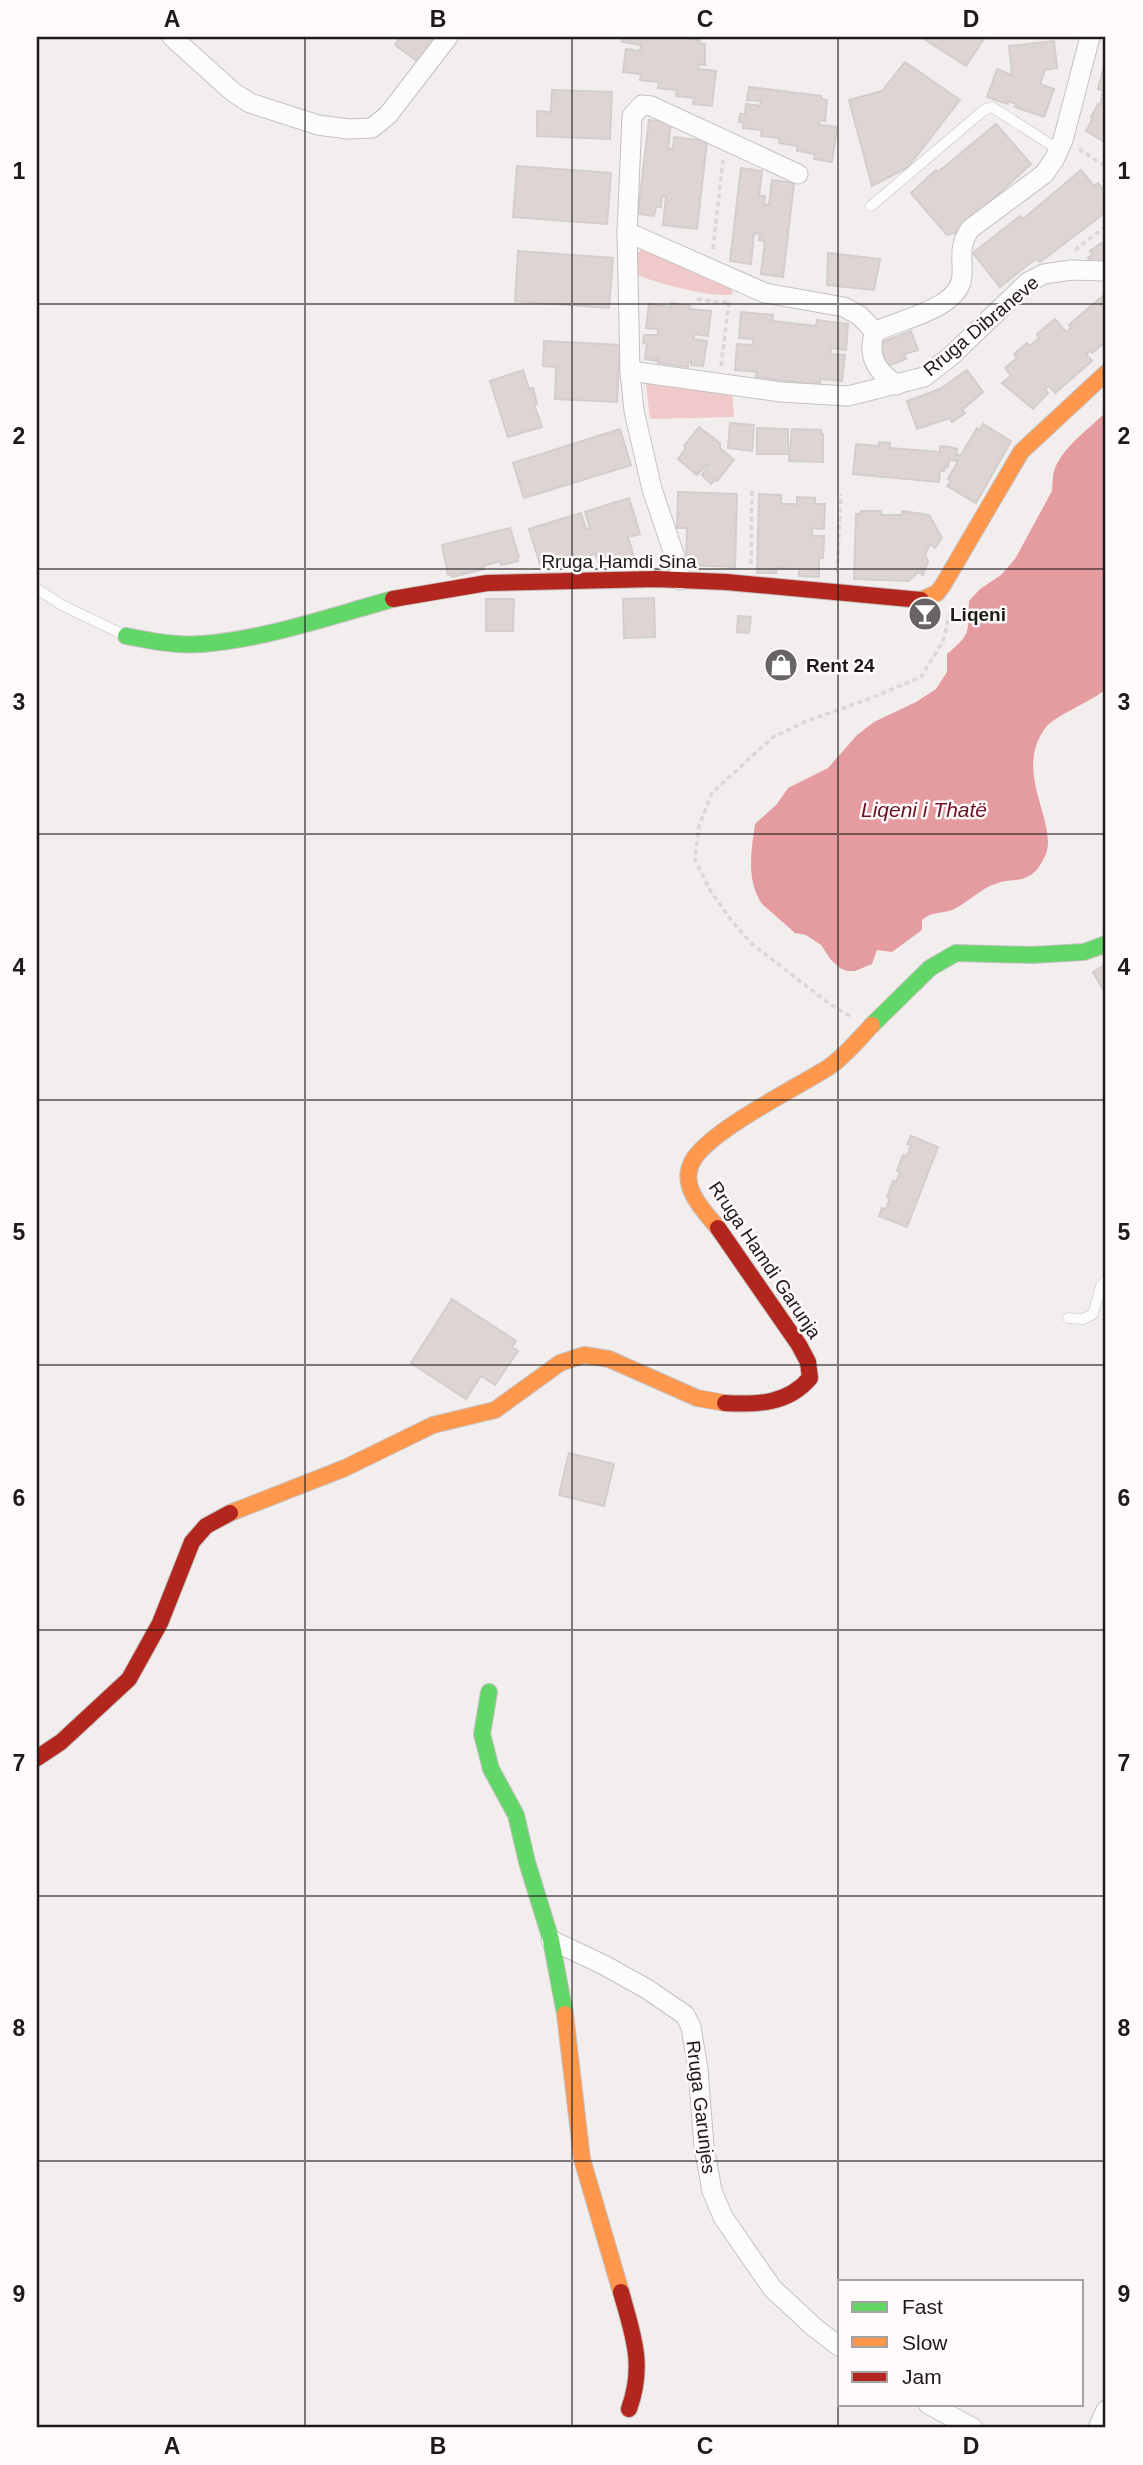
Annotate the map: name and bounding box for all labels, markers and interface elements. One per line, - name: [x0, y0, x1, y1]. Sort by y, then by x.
- text: A: [164, 6, 180, 32]
- text: B: [430, 6, 446, 32]
- text: C: [697, 6, 713, 32]
- text: D: [963, 6, 979, 32]
- text: 1: [13, 158, 26, 184]
- text: 1: [1118, 158, 1131, 184]
- street label: Rruga Dibraneve: [919, 272, 1043, 380]
- text: 2: [13, 423, 25, 449]
- text: 2: [1118, 423, 1130, 449]
- street label: Rruga Hamdi Sina: [541, 551, 697, 572]
- bar icon: Liqeni: [906, 595, 944, 633]
- place label: Liqeni: [950, 604, 1006, 625]
- shop icon: Rent 24: [762, 646, 800, 684]
- place label: Rent 24: [806, 655, 875, 676]
- text: 3: [13, 689, 25, 715]
- text: 3: [1118, 689, 1130, 715]
- water label: Liqeni i Thatë: [861, 798, 987, 821]
- text: 4: [13, 954, 26, 980]
- text: 4: [1118, 954, 1131, 980]
- street label: Rruga Hamdi Garunja: [705, 1178, 826, 1343]
- text: 5: [13, 1219, 26, 1245]
- text: 5: [1118, 1219, 1131, 1245]
- text: 6: [13, 1485, 25, 1511]
- text: 6: [1118, 1485, 1130, 1511]
- text: 7: [13, 1750, 25, 1776]
- text: 7: [1118, 1750, 1130, 1776]
- text: 8: [13, 2015, 26, 2041]
- text: 8: [1118, 2015, 1131, 2041]
- street label: Rruga Garunjes: [682, 2039, 720, 2175]
- legend: [838, 2280, 1084, 2406]
- text: 9: [13, 2281, 25, 2307]
- text: 9: [1118, 2281, 1130, 2307]
- text: Fast: [902, 2295, 943, 2318]
- text: Slow: [902, 2331, 948, 2354]
- text: Jam: [902, 2365, 942, 2388]
- text: A: [164, 2433, 180, 2459]
- text: B: [430, 2433, 446, 2459]
- text: C: [697, 2433, 713, 2459]
- text: D: [963, 2433, 979, 2459]

